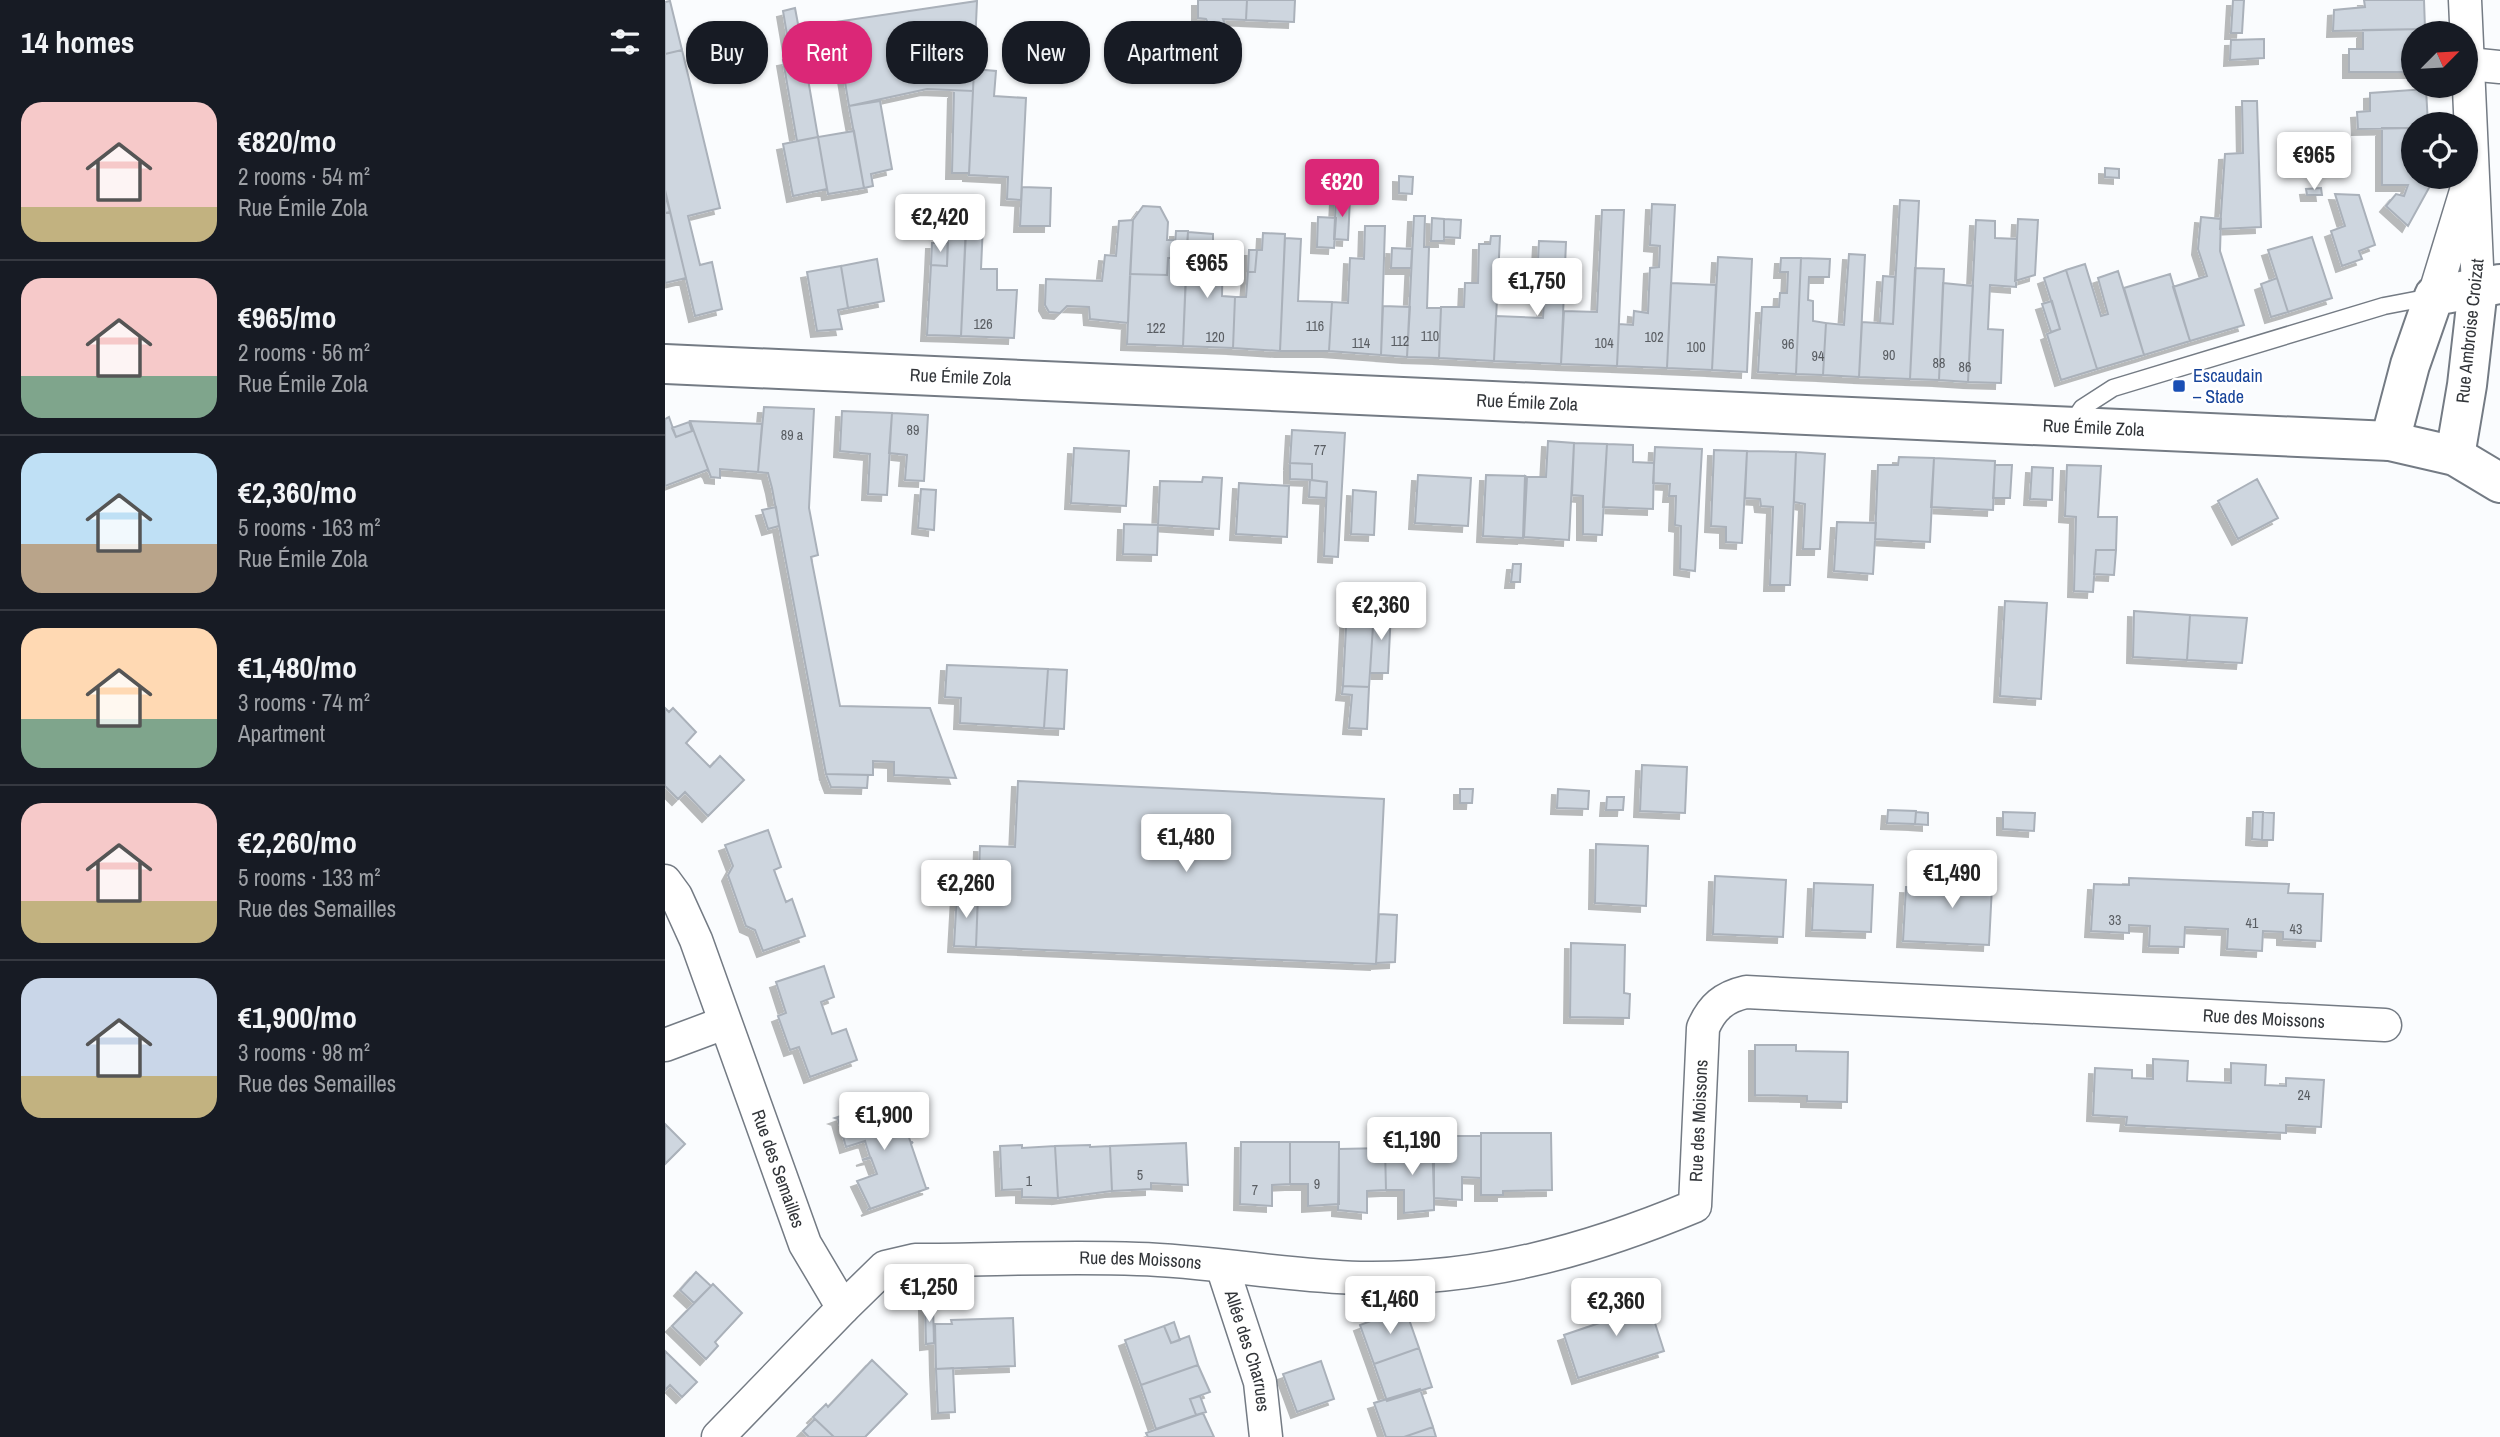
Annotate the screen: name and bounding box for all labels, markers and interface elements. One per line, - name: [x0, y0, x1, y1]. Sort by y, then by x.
- chip: Buy: [686, 21, 768, 84]
- chip: Rent: [782, 21, 872, 84]
- chip: Filters: [886, 21, 988, 84]
- chip: New: [1002, 21, 1090, 84]
- chip: Apartment: [1104, 21, 1242, 84]
- north arrow: [2401, 21, 2478, 98]
- map controls: [2401, 21, 2478, 189]
- text: 14 homes: [21, 22, 135, 62]
- icon: filters: [606, 23, 644, 61]
- button: locate: [2401, 112, 2478, 189]
- text: €820/mo: [238, 121, 336, 161]
- icon: home: [77, 130, 161, 214]
- pin: €965: [2273, 132, 2355, 192]
- text: €965: [2293, 139, 2335, 170]
- pin: €820: [1301, 160, 1383, 219]
- text: 2 rooms · 54 m²: [238, 161, 370, 192]
- text: €820: [1321, 166, 1363, 197]
- text: Rue Émile Zola: [238, 192, 368, 223]
- pin: €2,420: [883, 194, 997, 254]
- text: €2,420: [911, 201, 969, 232]
- pin: €965: [1166, 240, 1248, 300]
- text: €965: [1186, 247, 1228, 278]
- street label: Rue Ambroise Croizat: [2449, 257, 2490, 404]
- pin: €1,750: [1480, 258, 1594, 318]
- text: €1,750: [1508, 265, 1566, 296]
- text: €965/mo: [238, 297, 336, 337]
- icon: home: [77, 306, 161, 390]
- house number: 126: [973, 315, 993, 333]
- house number: 116: [1306, 317, 1324, 335]
- house number: 122: [1146, 319, 1166, 337]
- house number: 110: [1421, 327, 1439, 345]
- house number: 120: [1205, 328, 1225, 346]
- house number: 102: [1644, 328, 1664, 346]
- house number: 112: [1391, 332, 1409, 350]
- house number: 114: [1352, 334, 1371, 352]
- house number: 104: [1594, 334, 1614, 352]
- house number: 96: [1782, 335, 1794, 353]
- text: 2 rooms · 56 m²: [238, 337, 370, 368]
- house number: 100: [1686, 338, 1706, 356]
- house number: 90: [1883, 346, 1895, 364]
- house number: 94: [1812, 347, 1825, 365]
- house number: 88: [1933, 354, 1945, 372]
- house number: 86: [1959, 358, 1971, 376]
- street label: Rue Émile Zola: [909, 362, 1012, 391]
- place label: Escaudain – Stade: [2193, 363, 2263, 409]
- text: Rue Émile Zola: [238, 368, 368, 399]
- marker: Escaudain – Stade: [2171, 378, 2187, 394]
- street label: Rue Émile Zola: [1476, 387, 1579, 417]
- street label: Rue Émile Zola: [2042, 413, 2145, 442]
- house number: 89: [907, 421, 919, 439]
- house number: 89 a: [781, 426, 804, 444]
- house number: 77: [1314, 441, 1326, 459]
- text: €2,360/mo: [238, 472, 357, 512]
- icon: home: [77, 481, 161, 565]
- text: 5 rooms · 163 m²: [238, 512, 381, 543]
- text: Rue Émile Zola: [238, 543, 368, 574]
- pin: €2,360: [1324, 582, 1438, 642]
- text: €2,360: [1352, 589, 1410, 620]
- text: €1,480/mo: [238, 647, 357, 687]
- icon: home: [77, 656, 161, 740]
- text: 3 rooms · 74 m²: [238, 687, 370, 718]
- text: Apartment: [238, 718, 325, 749]
- pin: €1,480: [1129, 814, 1243, 874]
- text: €1,480: [1157, 821, 1215, 852]
- text: €2,260/mo: [238, 822, 357, 862]
- icon: home: [77, 831, 161, 915]
- pin: €1,490: [1895, 850, 2009, 910]
- text: €1,490: [1923, 857, 1981, 888]
- pin: €2,260: [909, 860, 1023, 920]
- text: 5 rooms · 133 m²: [238, 862, 381, 893]
- text: €2,260: [937, 867, 995, 898]
- text: Rue des Semailles: [238, 893, 396, 924]
- house number: 33: [2109, 911, 2121, 929]
- house number: 41: [2246, 914, 2259, 932]
- house number: 43: [2290, 920, 2302, 938]
- text: €1,900/mo: [238, 997, 357, 1037]
- street label: Rue des Moissons: [2202, 1003, 2326, 1034]
- icon: home: [77, 1006, 161, 1090]
- text: 3 rooms · 98 m²: [238, 1037, 370, 1068]
- street label: Rue des Moissons: [1683, 1059, 1714, 1182]
- text: Rue des Semailles: [238, 1068, 396, 1099]
- house number: 24: [2298, 1086, 2311, 1104]
- pin: €1,900: [827, 1092, 941, 1152]
- text: €1,900: [855, 1099, 913, 1130]
- street label: Rue des Semailles: [746, 1106, 811, 1231]
- pin: €1,190: [1355, 1118, 1469, 1177]
- text: €1,190: [1383, 1124, 1441, 1155]
- house number: 5: [1137, 1166, 1143, 1184]
- house number: 1: [1026, 1172, 1033, 1190]
- house number: 9: [1314, 1175, 1320, 1193]
- house number: 7: [1252, 1181, 1258, 1199]
- street label: Rue des Moissons: [1079, 1245, 1203, 1275]
- pin: €1,250: [872, 1264, 986, 1324]
- text: €1,250: [900, 1271, 958, 1302]
- pin: €1,460: [1333, 1276, 1447, 1336]
- pin: €2,360: [1559, 1278, 1673, 1338]
- text: €1,460: [1361, 1283, 1419, 1314]
- text: €2,360: [1587, 1285, 1645, 1316]
- street label: Allée des Charrues: [1218, 1286, 1276, 1413]

